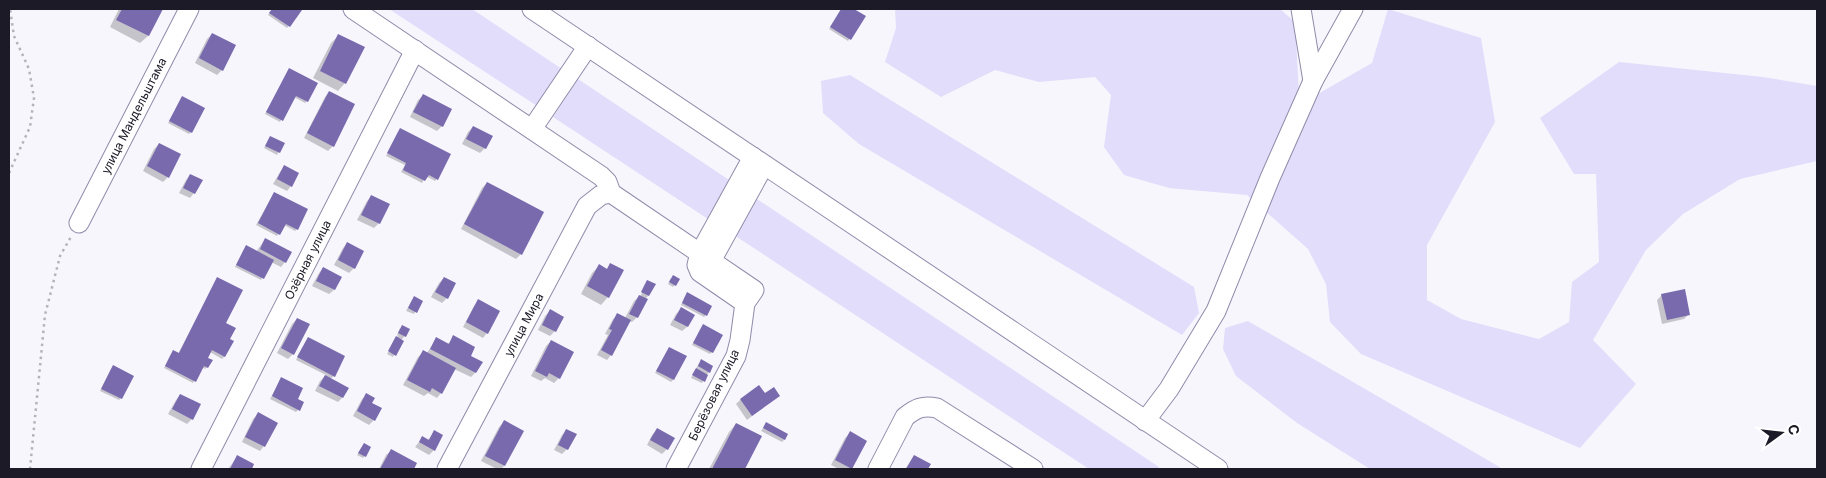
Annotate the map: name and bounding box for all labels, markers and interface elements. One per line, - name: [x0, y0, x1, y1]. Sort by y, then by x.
- street label: улица Мандельштама: [98, 55, 169, 176]
- street label: Озёрная улица: [281, 217, 334, 302]
- street label: улица Мира: [501, 291, 547, 359]
- street label: Берёзовая улица: [685, 347, 742, 443]
- north arrow: [1756, 408, 1806, 458]
- text: С: [1784, 422, 1804, 437]

